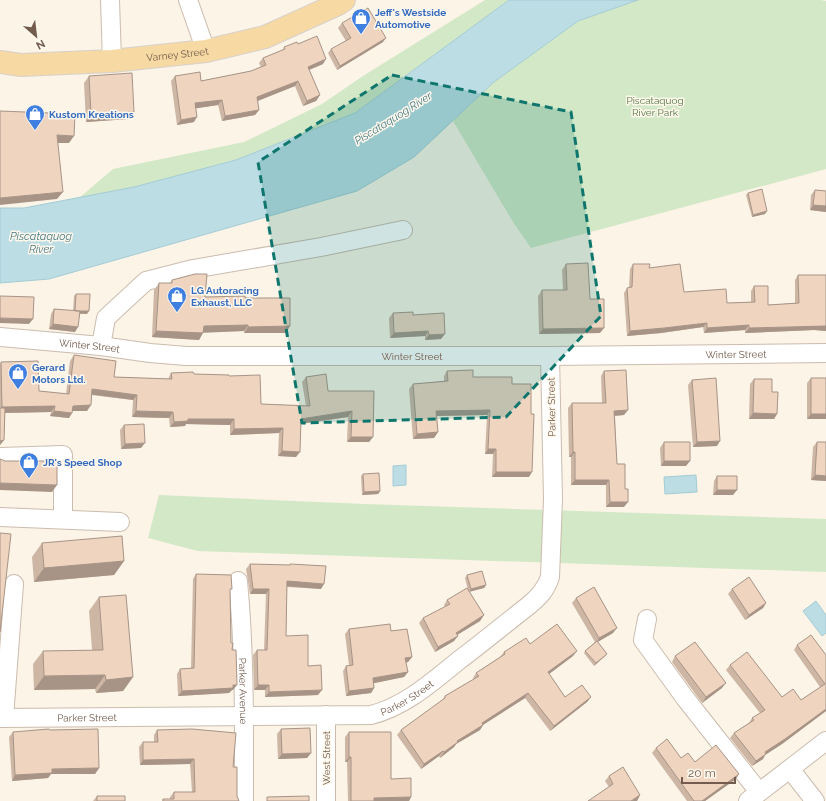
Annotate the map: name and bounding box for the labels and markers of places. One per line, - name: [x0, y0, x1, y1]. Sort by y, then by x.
- shop icon: Jeff's Westside Automotive: [350, 7, 372, 35]
- place label: Jeff's Westside Automotive: [375, 7, 446, 30]
- shop icon: Kustom Kreations: [24, 103, 46, 131]
- place label: Kustom Kreations: [49, 109, 134, 120]
- shop icon: LG Autoracing Exhaust, LLC: [166, 285, 188, 313]
- place label: LG Autoracing Exhaust, LLC: [191, 285, 259, 308]
- shop icon: Gerard Motors Ltd.: [7, 362, 29, 390]
- place label: Gerard Motors Ltd.: [32, 362, 86, 385]
- shop icon: JR's Speed Shop: [18, 451, 40, 479]
- place label: JR's Speed Shop: [43, 457, 123, 468]

